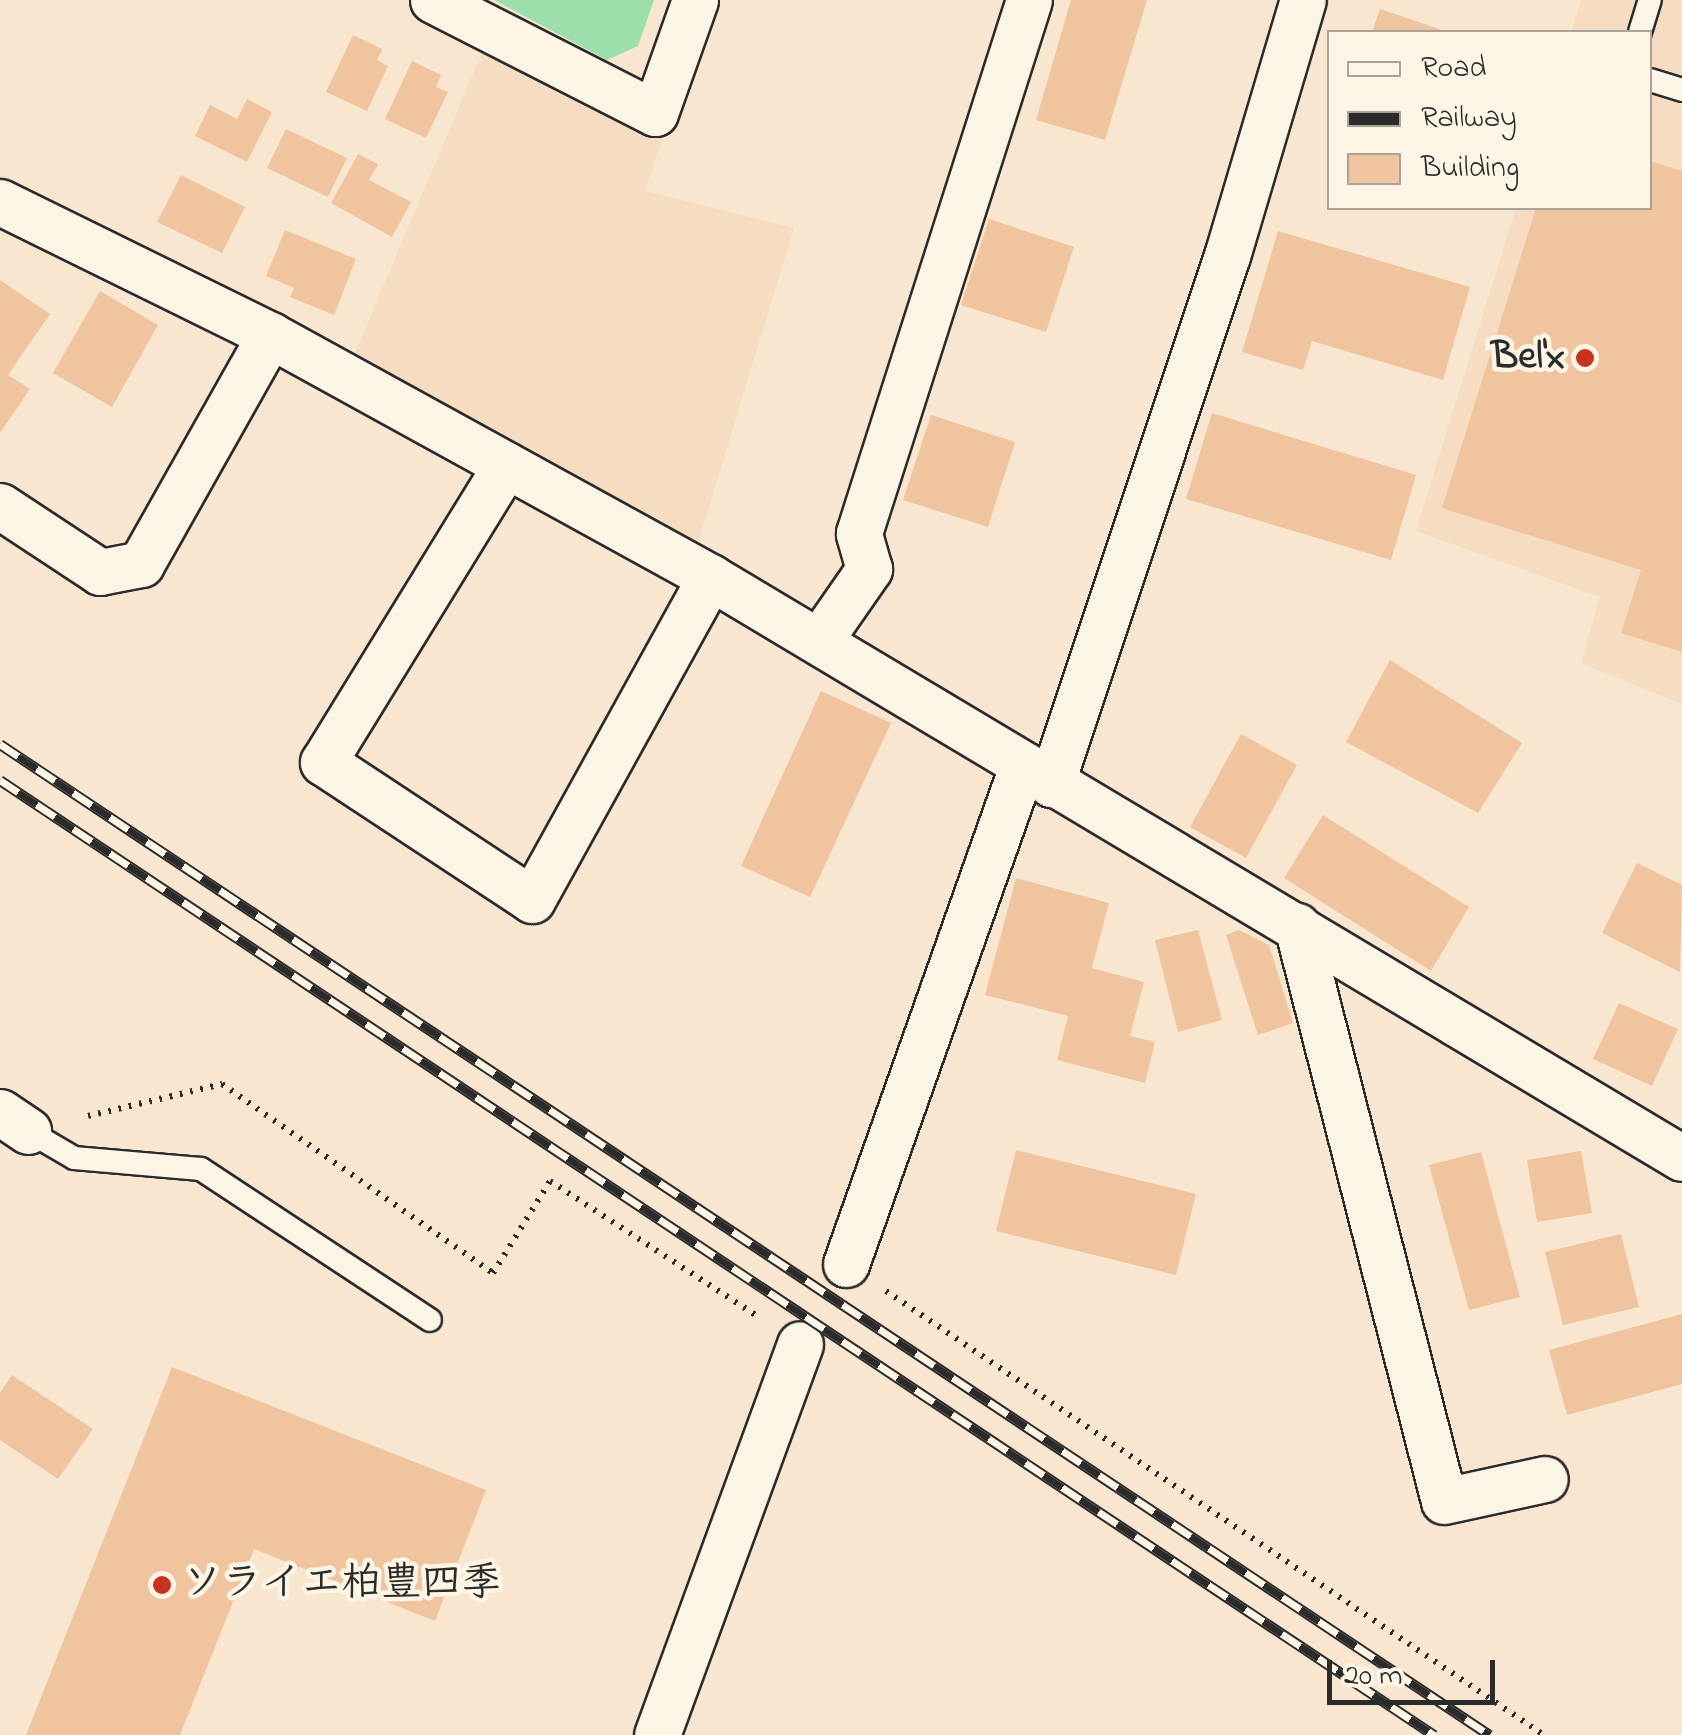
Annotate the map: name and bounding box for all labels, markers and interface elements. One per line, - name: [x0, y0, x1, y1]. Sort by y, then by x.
- legend: [1327, 30, 1652, 210]
- text: Road: [1421, 47, 1486, 91]
- text: Railway: [1421, 97, 1517, 141]
- text: Building: [1421, 147, 1519, 191]
- place label: Bel'x: [1491, 334, 1565, 382]
- marker: Bel'x: [1574, 347, 1596, 369]
- place label: ソライエ柏豊四季: [182, 1561, 502, 1609]
- marker: ソライエ柏豊四季: [151, 1574, 173, 1596]
- scale bar: [1332, 1640, 1500, 1702]
- text: 20 m: [1344, 1655, 1403, 1699]

